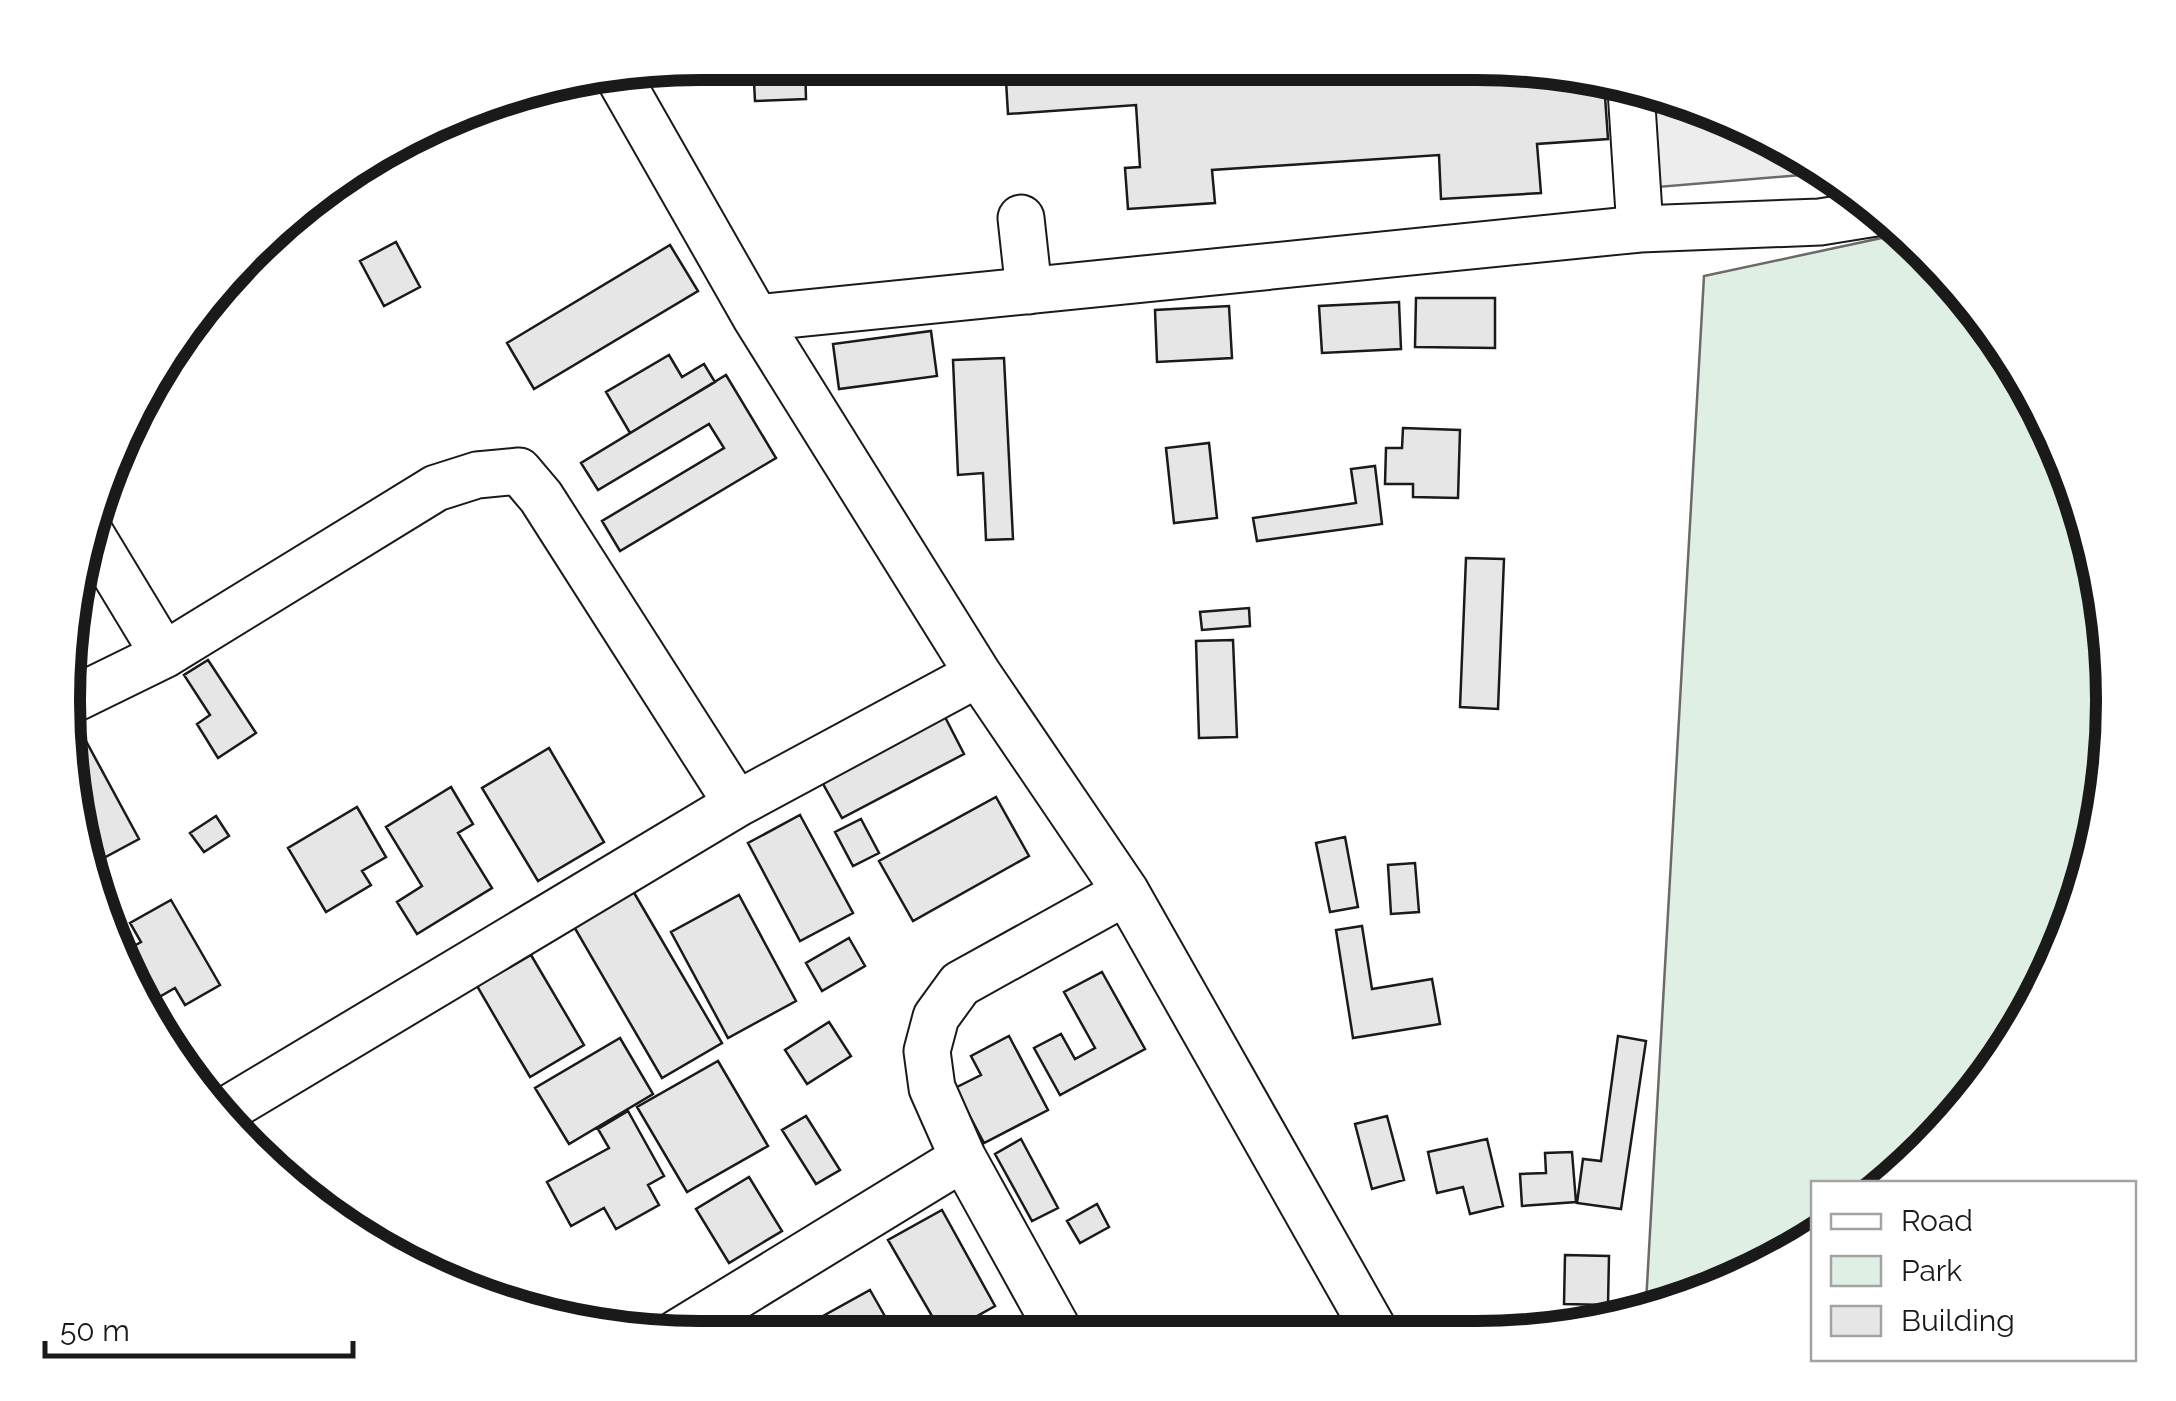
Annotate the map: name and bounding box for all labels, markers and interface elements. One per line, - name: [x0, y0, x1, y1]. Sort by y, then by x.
- legend: [1811, 1181, 2136, 1361]
- text: Road: [1901, 1203, 1973, 1238]
- text: Park: [1901, 1253, 1962, 1288]
- scale bar: [45, 1296, 352, 1358]
- text: Building: [1901, 1303, 2015, 1338]
- text: 50 m: [60, 1313, 130, 1348]

